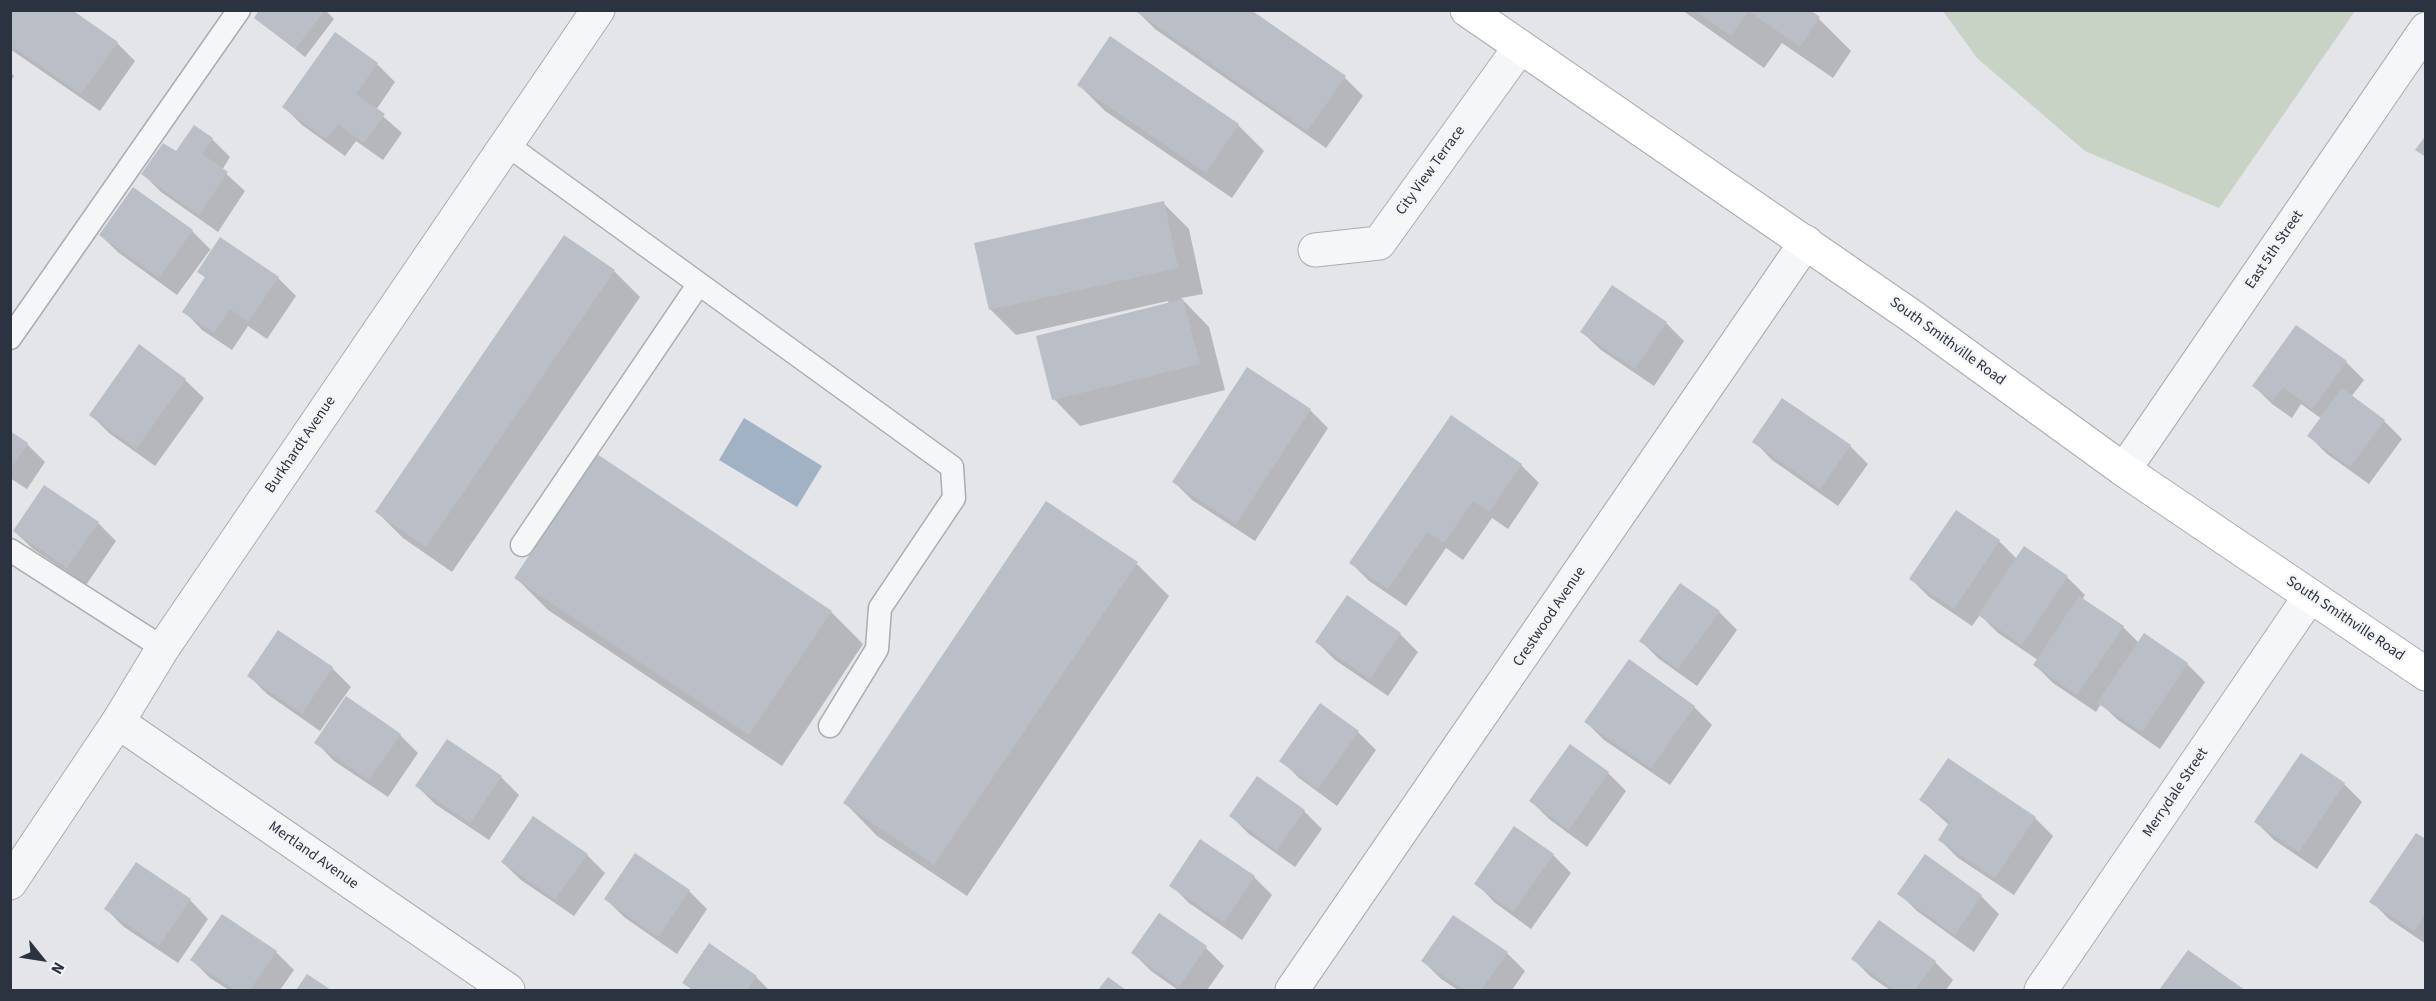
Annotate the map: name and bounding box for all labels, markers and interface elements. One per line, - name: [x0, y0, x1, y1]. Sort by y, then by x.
- street label: City View Terrace: [1393, 123, 1469, 219]
- street label: East 5th Street: [2242, 207, 2308, 293]
- street label: South Smithville Road: [1886, 294, 2008, 390]
- street label: Burkhardt Avenue: [262, 393, 340, 497]
- street label: Crestwood Avenue: [1510, 564, 1590, 670]
- street label: South Smithville Road: [2282, 573, 2408, 665]
- street label: Merrydale Street: [2140, 745, 2212, 841]
- street label: Mertland Avenue: [265, 818, 361, 894]
- north arrow: [12, 929, 72, 989]
- text: N: [45, 958, 70, 978]

